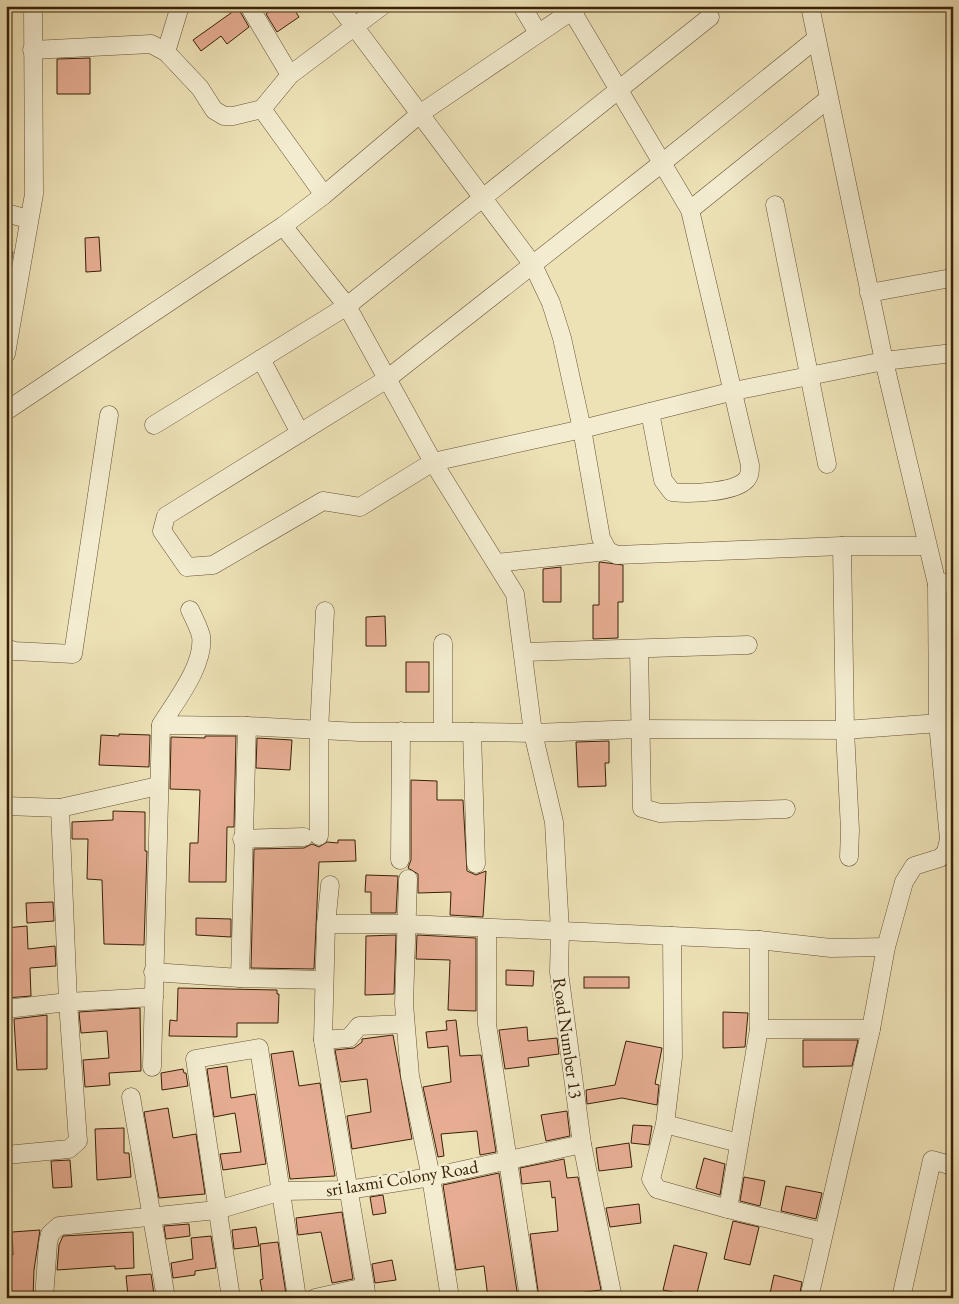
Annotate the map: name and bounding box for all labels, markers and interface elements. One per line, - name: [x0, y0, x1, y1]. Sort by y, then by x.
- street label: Road Number 13: [548, 976, 588, 1100]
- street label: sri laxmi Colony Road: [324, 1154, 481, 1201]

